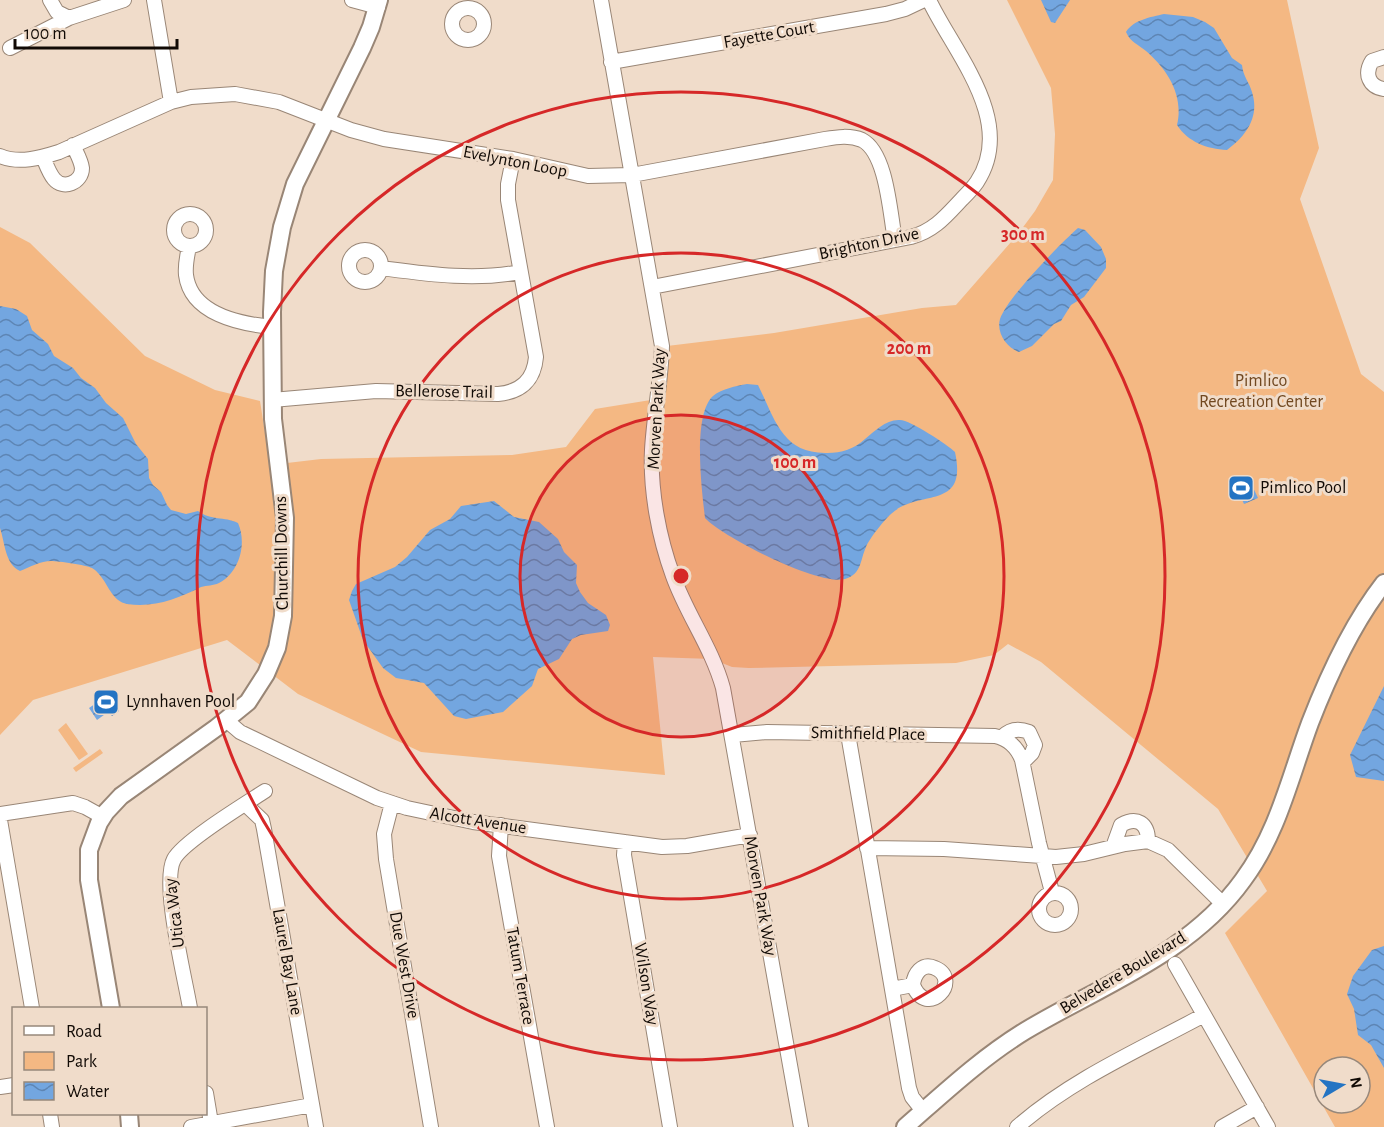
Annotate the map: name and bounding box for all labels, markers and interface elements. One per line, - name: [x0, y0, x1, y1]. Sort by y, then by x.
- scale bar: [15, 12, 177, 50]
- street label: Fayette Court: [722, 18, 816, 52]
- text: 100 m: [24, 25, 67, 43]
- street label: Evelynton Loop: [461, 143, 569, 181]
- street label: Brighton Drive: [817, 225, 921, 263]
- text: 300 m: [1001, 226, 1045, 244]
- text: 200 m: [887, 340, 931, 358]
- street label: Morven Park Way: [645, 348, 669, 470]
- park label: Pimlico Recreation Center: [1199, 372, 1323, 411]
- street label: Bellerose Trail: [395, 382, 493, 402]
- text: 100 m: [774, 454, 816, 472]
- sports icon: Pimlico Pool: [1226, 473, 1256, 503]
- place label: Pimlico Pool: [1260, 479, 1346, 497]
- street label: Churchill Downs: [272, 496, 292, 610]
- centre of rings: [671, 566, 691, 586]
- sports icon: Lynnhaven Pool: [91, 687, 121, 717]
- place label: Lynnhaven Pool: [126, 693, 235, 711]
- street label: Smithfield Place: [811, 724, 925, 744]
- street label: Alcott Avenue: [428, 804, 528, 838]
- street label: Morven Park Way: [741, 835, 779, 958]
- street label: Utica Way: [162, 877, 188, 949]
- street label: Laurel Bay Lane: [269, 907, 305, 1017]
- street label: Due West Drive: [386, 910, 422, 1020]
- street label: Tatum Terrace: [503, 926, 537, 1026]
- street label: Belvedere Boulevard: [1057, 928, 1189, 1018]
- street label: Wilson Way: [631, 941, 661, 1027]
- legend: [12, 1007, 207, 1115]
- text: Road: [66, 1023, 102, 1041]
- text: Park: [66, 1053, 98, 1071]
- north arrow: [1312, 1055, 1372, 1115]
- text: N: [1347, 1076, 1365, 1089]
- text: Water: [66, 1083, 109, 1101]

